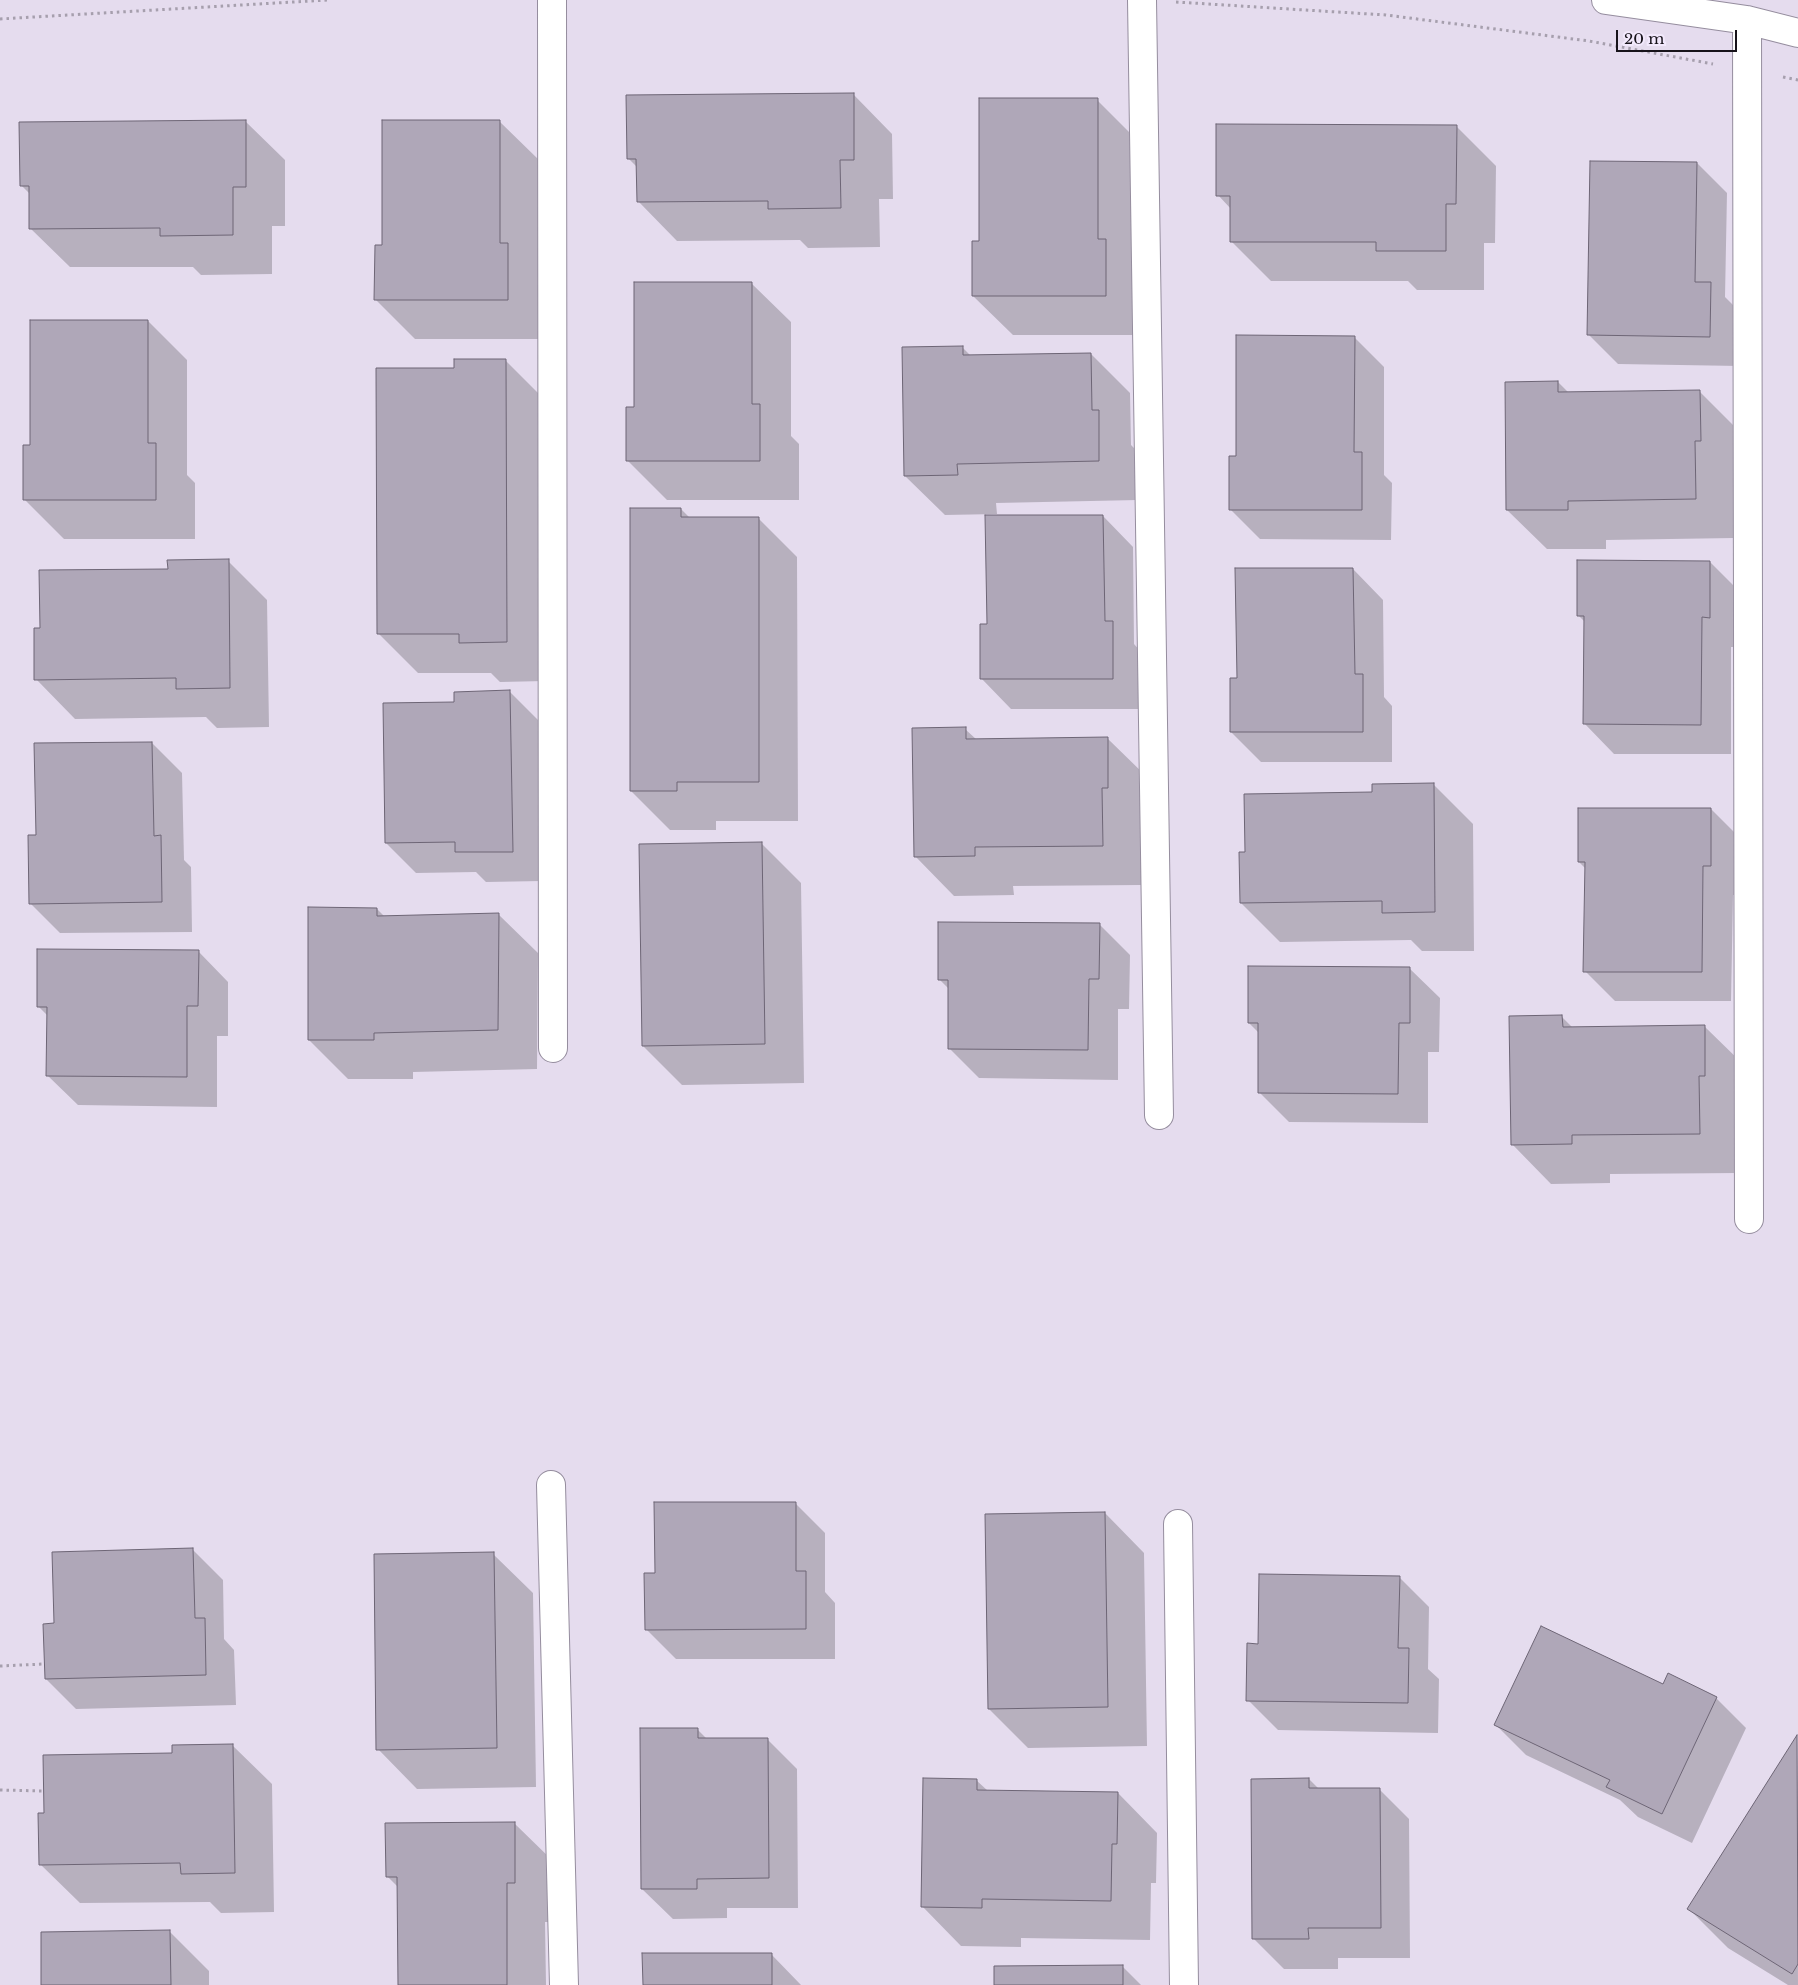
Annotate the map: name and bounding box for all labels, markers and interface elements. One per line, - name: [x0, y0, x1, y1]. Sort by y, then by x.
- scale bar: [1618, 20, 1739, 52]
- text: 20 m: [1624, 29, 1664, 48]

